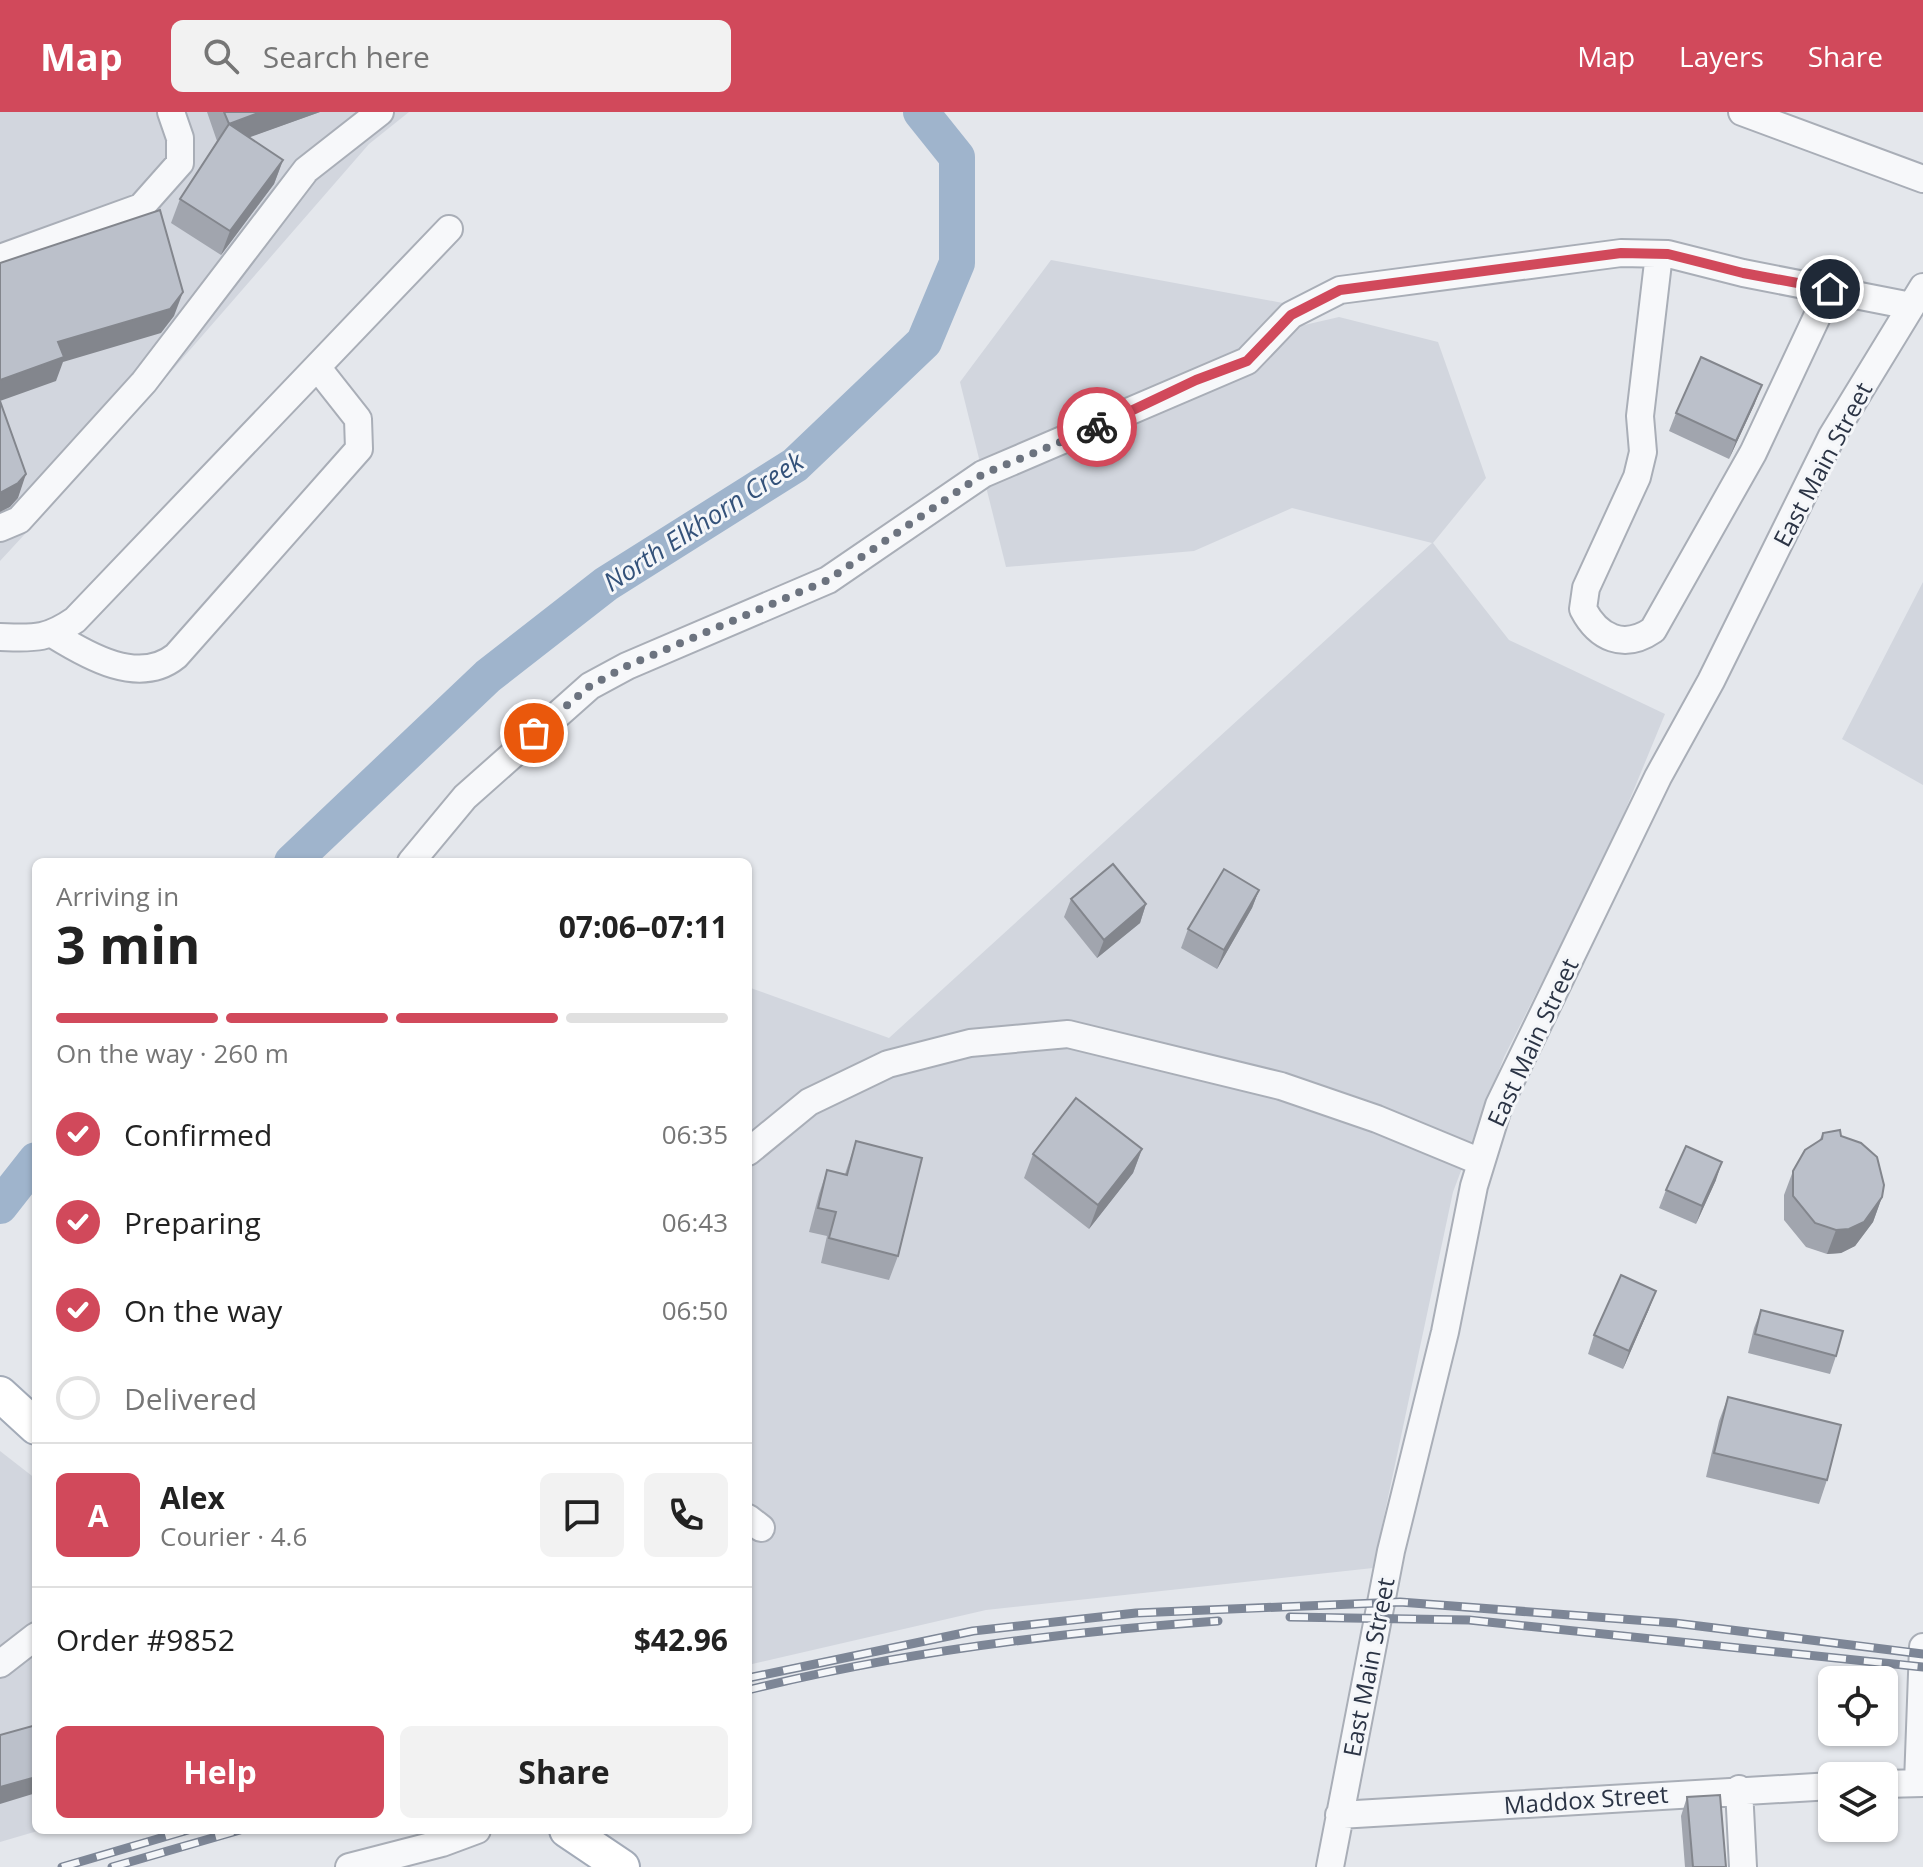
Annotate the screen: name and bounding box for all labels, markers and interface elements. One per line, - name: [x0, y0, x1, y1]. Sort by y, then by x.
- search box: [171, 20, 731, 92]
- text: Map: [40, 30, 123, 82]
- icon: search: [199, 34, 243, 78]
- text: Search here: [263, 36, 430, 77]
- text: Map: [1577, 37, 1635, 75]
- text: Layers: [1679, 37, 1764, 75]
- text: Share: [1808, 37, 1883, 75]
- pin: [1796, 255, 1864, 323]
- icon: home: [1808, 267, 1852, 311]
- street label: East Main Street: [1765, 376, 1879, 552]
- courier: [1057, 387, 1137, 467]
- icon: bike: [1075, 405, 1119, 449]
- water label: North Elkhorn Creek: [596, 442, 811, 599]
- pin: [500, 699, 568, 767]
- icon: bag: [512, 711, 556, 755]
- text: Arriving in: [56, 878, 179, 914]
- text: 07:06–07:11: [559, 906, 728, 947]
- text: 3 min: [56, 908, 200, 979]
- street label: East Main Street: [1479, 953, 1585, 1131]
- text: On the way · 260 m: [56, 1035, 289, 1071]
- icon: check: [56, 1112, 100, 1156]
- text: Confirmed: [124, 1114, 272, 1155]
- text: 06:35: [662, 1116, 728, 1152]
- icon: check: [56, 1200, 100, 1244]
- text: Preparing: [124, 1202, 261, 1243]
- text: 06:43: [662, 1204, 728, 1240]
- icon: check: [56, 1288, 100, 1332]
- text: On the way: [124, 1290, 282, 1331]
- text: 06:50: [662, 1292, 728, 1328]
- text: Delivered: [124, 1378, 257, 1419]
- button: chat: [540, 1473, 624, 1557]
- button: phone: [644, 1473, 728, 1557]
- text: Alex: [160, 1477, 225, 1518]
- text: A: [88, 1495, 108, 1536]
- text: Courier · 4.6: [160, 1518, 307, 1554]
- street label: East Main Street: [1334, 1575, 1402, 1759]
- text: Order #9852: [56, 1619, 235, 1660]
- text: $42.96: [634, 1619, 728, 1660]
- map controls: [1818, 1666, 1898, 1842]
- button: locate: [1818, 1666, 1898, 1746]
- button: Help: [56, 1726, 384, 1818]
- button: Share: [400, 1726, 728, 1818]
- button: layers: [1818, 1762, 1898, 1842]
- street label: Maddox Street: [1503, 1777, 1669, 1821]

